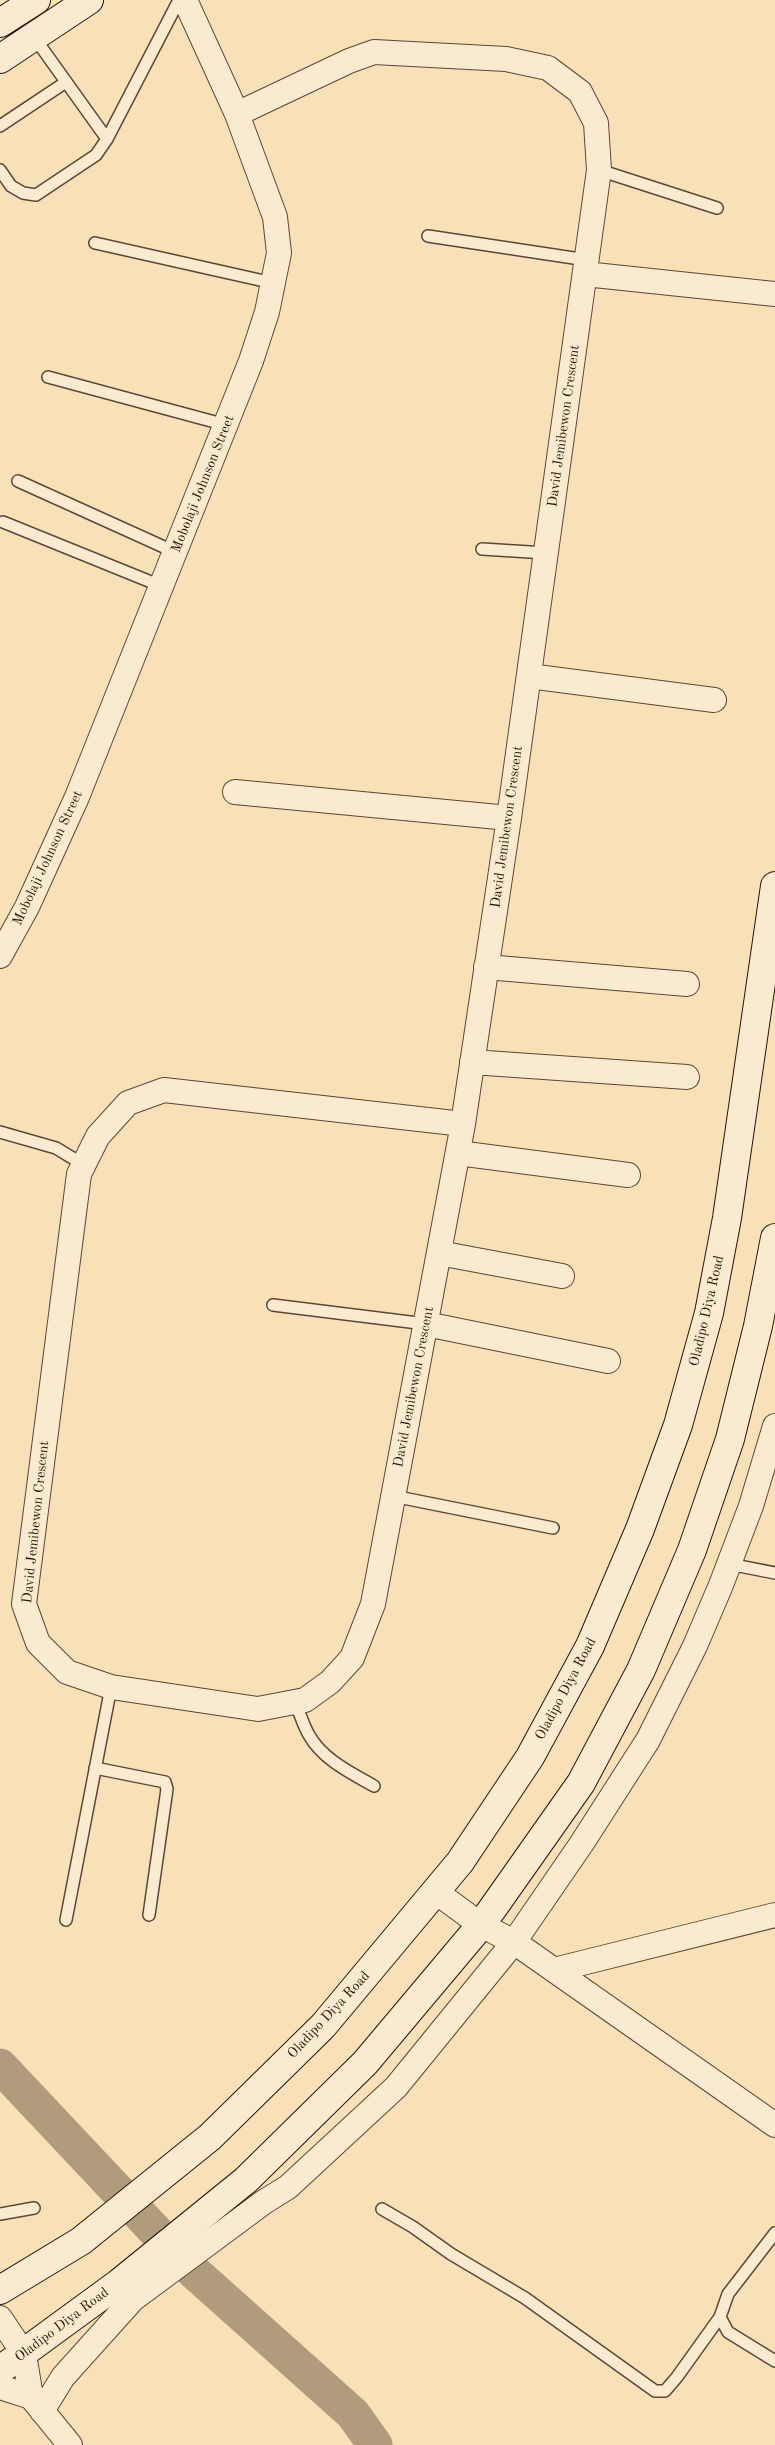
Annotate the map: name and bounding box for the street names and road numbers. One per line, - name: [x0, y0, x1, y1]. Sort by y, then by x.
- street label: David Jemibewon Crescent: [544, 344, 584, 508]
- street label: Mobolaji Johnson Street: [168, 413, 238, 555]
- street label: David Jemibewon Crescent: [487, 745, 527, 909]
- street label: Mobolaji Johnson Street: [9, 788, 87, 928]
- street label: Oladipo Diya Road: [686, 1254, 728, 1368]
- street label: David Jemibewon Crescent: [390, 1305, 438, 1469]
- street label: David Jemibewon Crescent: [19, 1440, 53, 1604]
- street label: Oladipo Diya Road: [532, 1635, 600, 1743]
- street label: Oladipo Diya Road: [284, 1968, 374, 2062]
- street label: Oladipo Diya Road: [12, 2284, 112, 2366]

